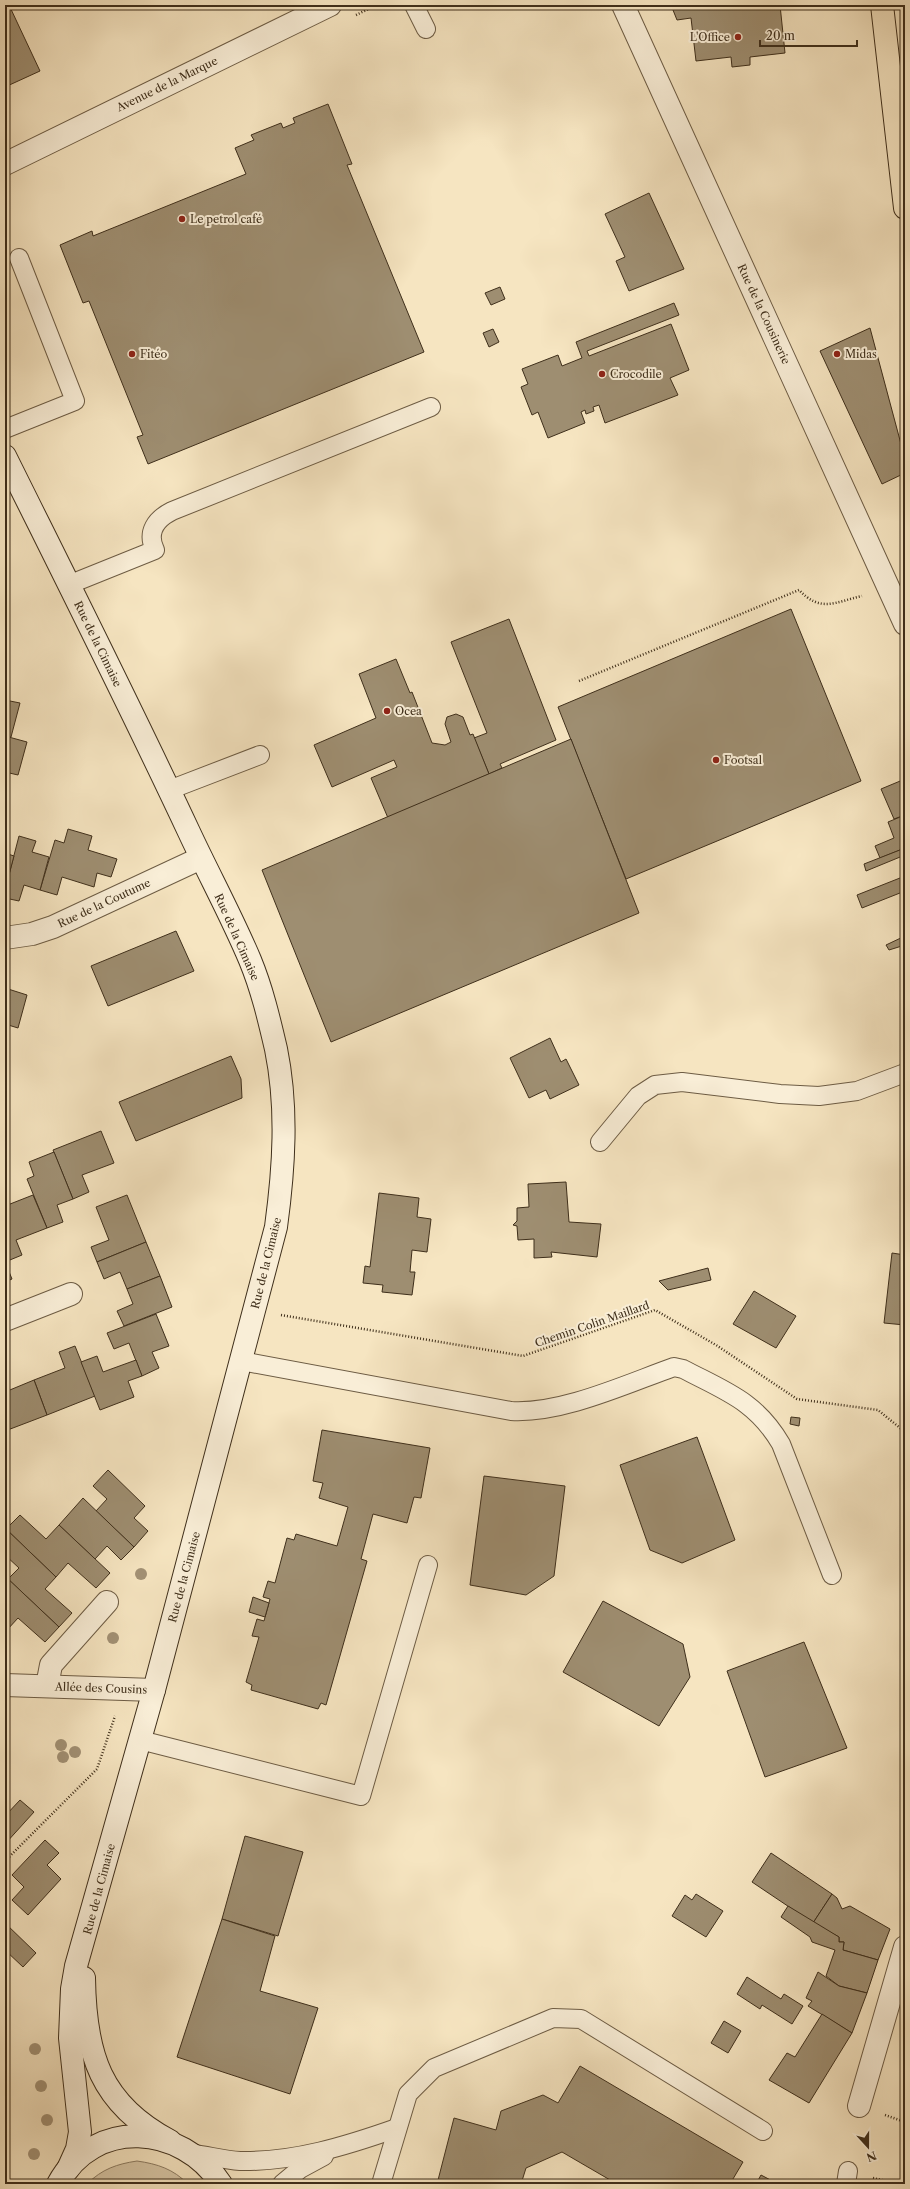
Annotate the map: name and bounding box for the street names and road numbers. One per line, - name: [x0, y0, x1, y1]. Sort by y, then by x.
- street label: Avenue de la Marque: [113, 53, 220, 115]
- street label: Rue de la Cousinerie: [735, 262, 793, 366]
- street label: Rue de la Cimaise: [71, 599, 125, 689]
- street label: Rue de la Coutume: [55, 875, 153, 931]
- street label: Rue de la Cimaise: [212, 891, 262, 983]
- street label: Rue de la Cimaise: [248, 1216, 284, 1310]
- street label: Chemin Colin Maillard: [533, 1298, 651, 1350]
- street label: Rue de la Cimaise: [165, 1530, 203, 1624]
- street label: Allée des Cousins: [54, 1679, 148, 1697]
- street label: Rue de la Cimaise: [80, 1842, 118, 1936]

